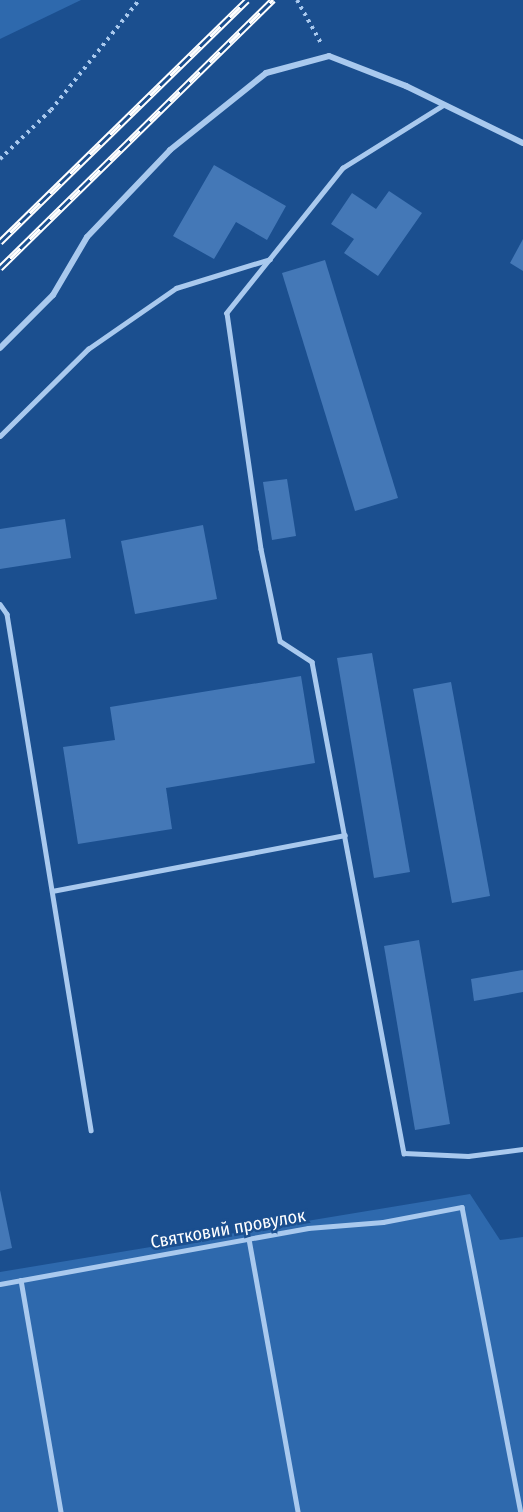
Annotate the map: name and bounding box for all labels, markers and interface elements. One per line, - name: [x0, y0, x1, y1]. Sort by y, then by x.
- street label: Святковий провулок: [149, 1205, 307, 1253]

